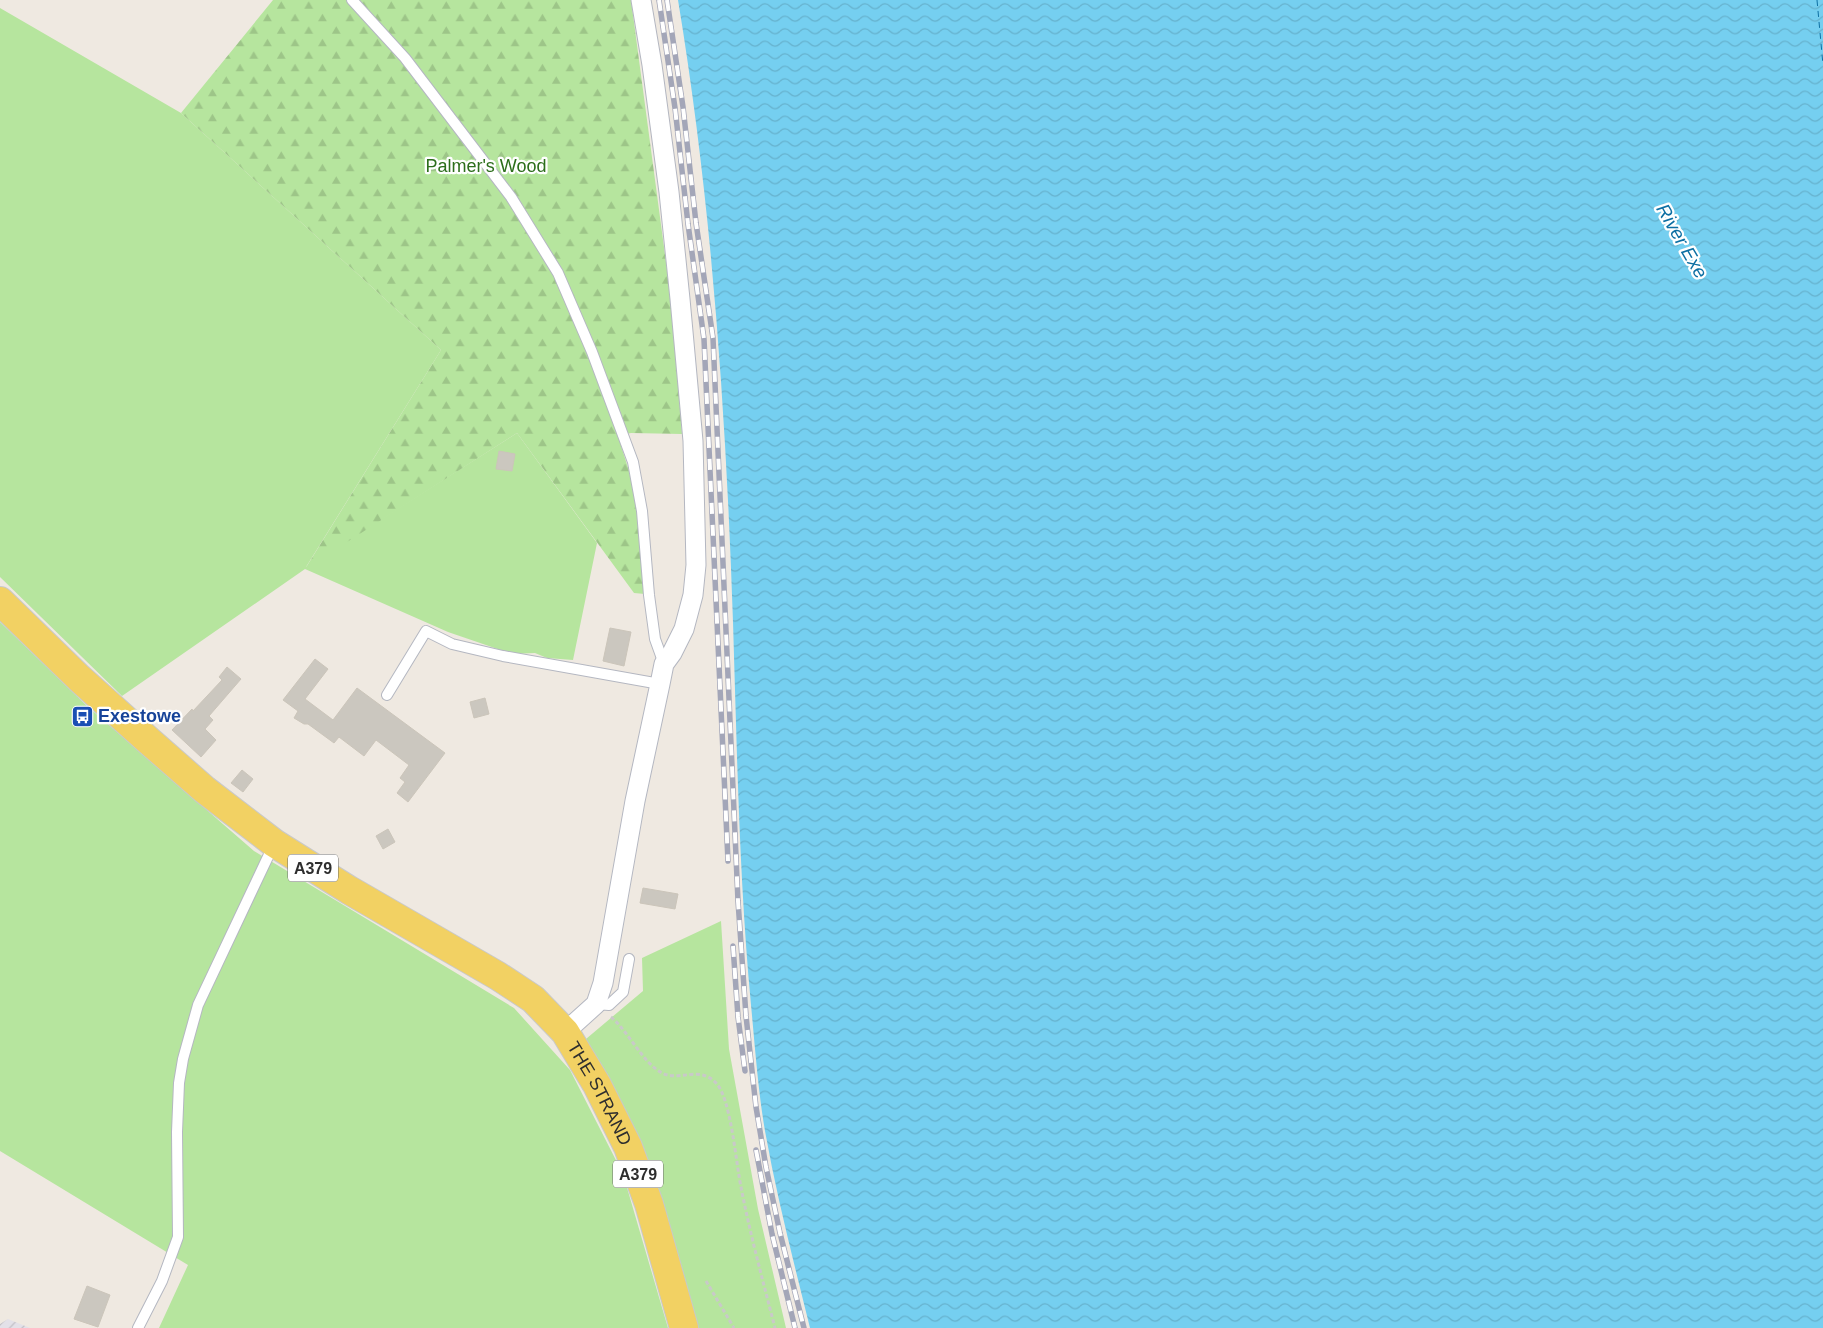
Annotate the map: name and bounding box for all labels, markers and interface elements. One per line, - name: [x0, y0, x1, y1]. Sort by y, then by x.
- park label: Palmer's Wood: [425, 156, 547, 176]
- water label: River Exe: [1652, 200, 1712, 282]
- bus stop icon: Exestowe: [70, 704, 94, 728]
- place label: Exestowe: [98, 706, 181, 726]
- road number: A379: [288, 854, 338, 881]
- street label: THE STRAND: [563, 1038, 636, 1149]
- road number: A379: [613, 1160, 663, 1188]

